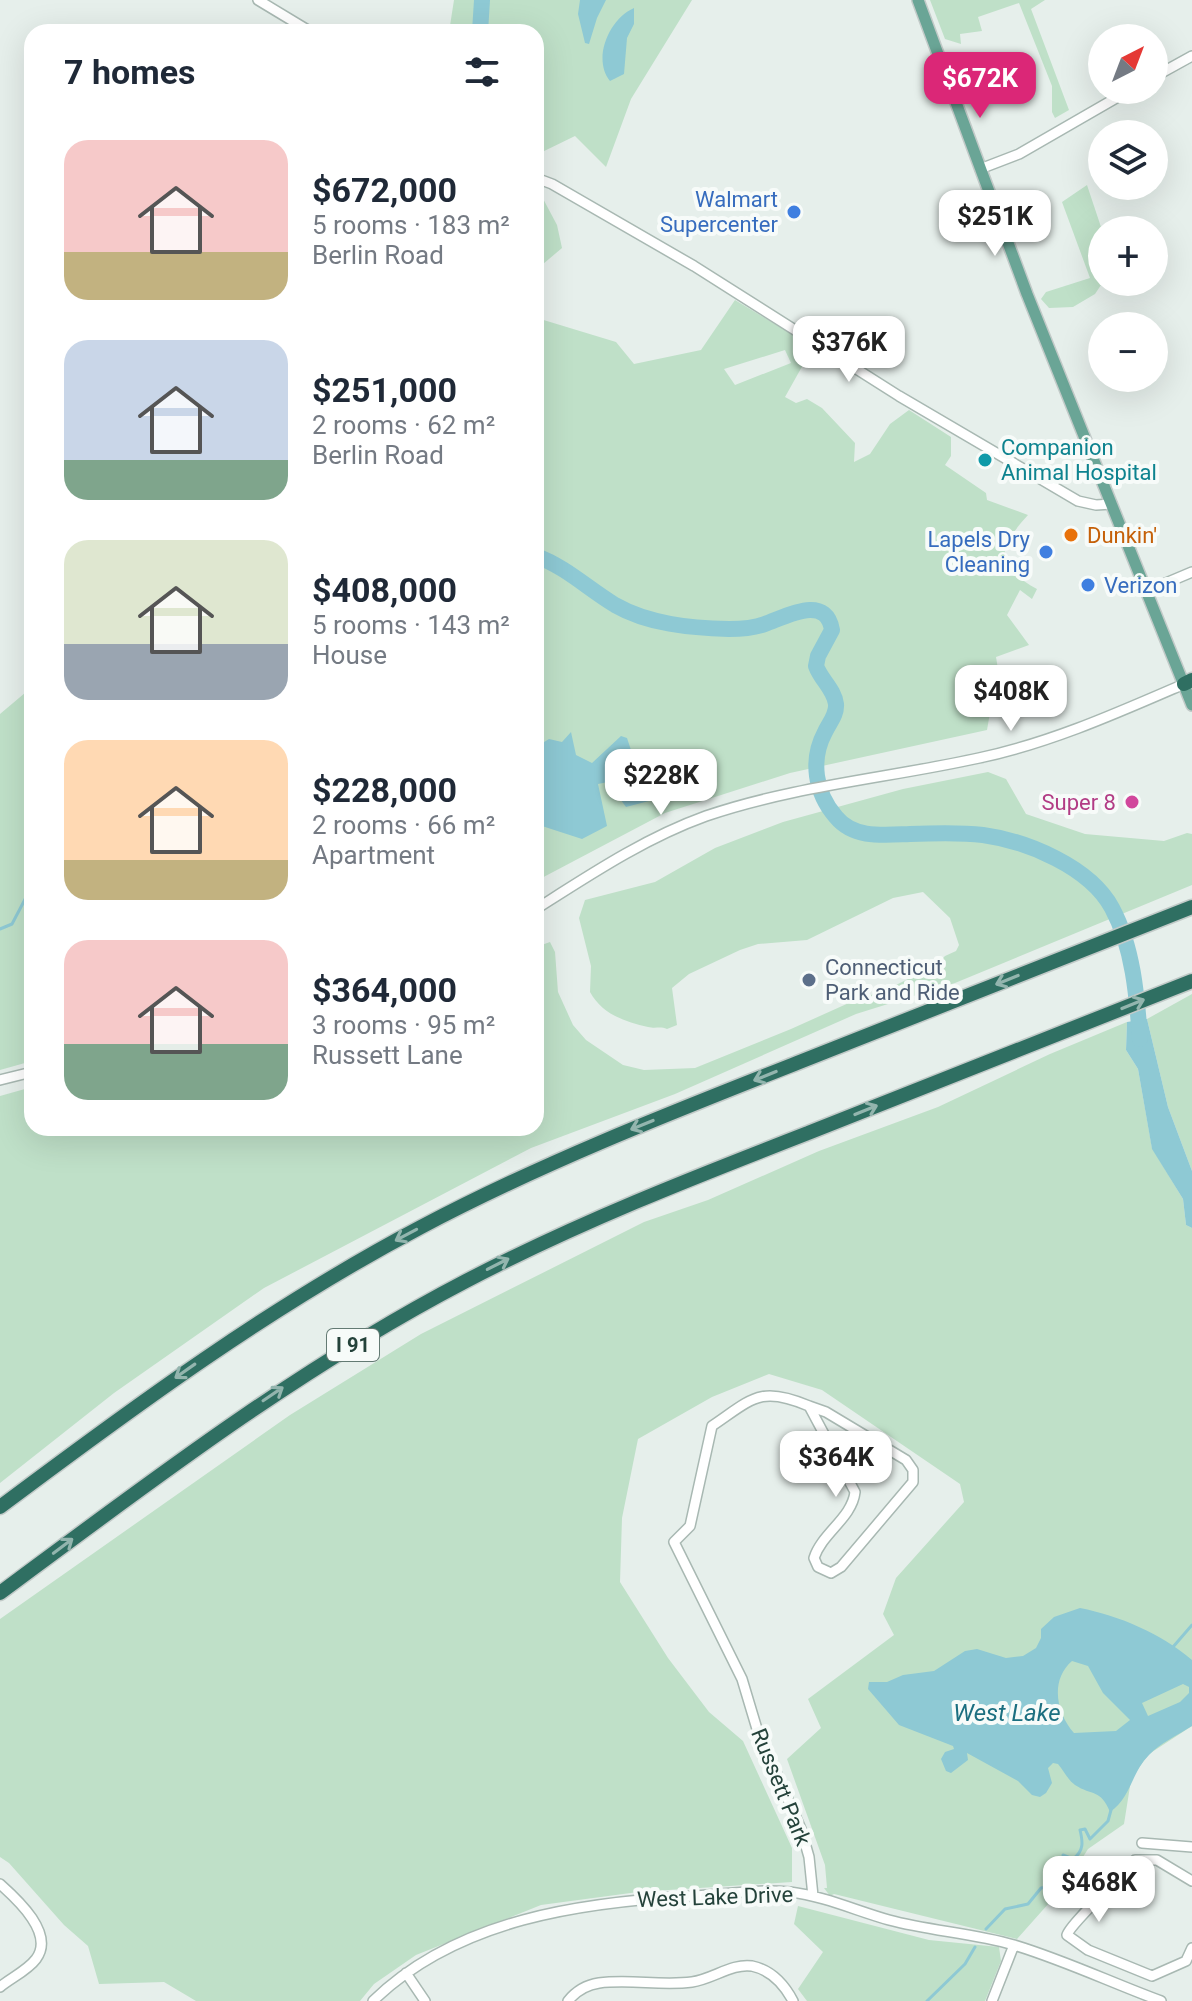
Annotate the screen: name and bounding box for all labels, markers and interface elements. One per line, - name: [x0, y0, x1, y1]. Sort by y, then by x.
- north arrow: [1088, 24, 1168, 104]
- map controls: [1088, 24, 1168, 392]
- icon: filters: [460, 50, 504, 94]
- text: 7 homes: [64, 52, 195, 92]
- pin: $672K: [924, 52, 1036, 120]
- text: $672K: [942, 63, 1018, 93]
- button: layers: [1088, 120, 1168, 200]
- text: $672,000: [312, 170, 457, 210]
- icon: home: [128, 172, 224, 268]
- place label: Walmart Supercenter: [660, 187, 779, 237]
- pin: $251K: [939, 190, 1051, 258]
- text: $251K: [957, 201, 1033, 231]
- marker: Walmart Supercenter: [785, 203, 803, 221]
- text: 5 rooms · 183 m²: [312, 210, 510, 240]
- button: +: [1088, 216, 1168, 296]
- text: Berlin Road: [312, 240, 444, 270]
- button: −: [1088, 312, 1168, 392]
- pin: $376K: [793, 316, 905, 384]
- text: $376K: [811, 327, 887, 357]
- text: $251,000: [312, 370, 457, 410]
- icon: home: [128, 372, 224, 468]
- text: 2 rooms · 62 m²: [312, 410, 495, 440]
- place label: Companion Animal Hospital: [1001, 435, 1157, 485]
- text: Berlin Road: [312, 440, 444, 470]
- marker: Companion Animal Hospital: [976, 451, 994, 469]
- place label: Dunkin': [1087, 523, 1157, 548]
- marker: Dunkin': [1062, 526, 1080, 544]
- place label: Lapels Dry Cleaning: [928, 527, 1031, 577]
- marker: Lapels Dry Cleaning: [1037, 543, 1055, 561]
- text: $408,000: [312, 570, 457, 610]
- icon: home: [128, 572, 224, 668]
- place label: Verizon: [1104, 573, 1177, 598]
- marker: Verizon: [1079, 576, 1097, 594]
- text: 5 rooms · 143 m²: [312, 610, 510, 640]
- text: House: [312, 640, 387, 670]
- pin: $408K: [955, 665, 1067, 733]
- text: $408K: [973, 676, 1049, 706]
- pin: $228K: [605, 749, 717, 817]
- text: $228K: [623, 760, 699, 790]
- text: $228,000: [312, 770, 457, 810]
- icon: home: [128, 772, 224, 868]
- place label: Super 8: [1042, 790, 1116, 815]
- marker: Super 8: [1123, 793, 1141, 811]
- text: 2 rooms · 66 m²: [312, 810, 495, 840]
- text: Apartment: [312, 840, 435, 870]
- place label: Connecticut Park and Ride: [825, 955, 960, 1005]
- text: $364,000: [312, 970, 457, 1010]
- marker: Connecticut Park and Ride: [800, 971, 818, 989]
- icon: home: [128, 972, 224, 1068]
- one-way arrow: [995, 974, 1020, 988]
- one-way arrow: [1120, 996, 1145, 1010]
- text: 3 rooms · 95 m²: [312, 1010, 495, 1040]
- text: Russett Lane: [312, 1040, 463, 1070]
- one-way arrow: [753, 1069, 778, 1084]
- one-way arrow: [853, 1101, 878, 1116]
- one-way arrow: [630, 1118, 655, 1133]
- one-way arrow: [395, 1228, 419, 1243]
- one-way arrow: [486, 1256, 510, 1272]
- road number: I 91: [327, 1329, 379, 1361]
- one-way arrow: [175, 1363, 197, 1379]
- one-way arrow: [262, 1386, 284, 1403]
- pin: $364K: [780, 1431, 892, 1499]
- text: $364K: [798, 1442, 874, 1472]
- one-way arrow: [51, 1538, 73, 1555]
- water label: West Lake: [953, 1699, 1061, 1727]
- street label: Russett Park: [746, 1725, 816, 1850]
- pin: $468K: [1043, 1856, 1155, 1924]
- text: $468K: [1061, 1867, 1137, 1897]
- street label: West Lake Drive: [637, 1882, 793, 1912]

